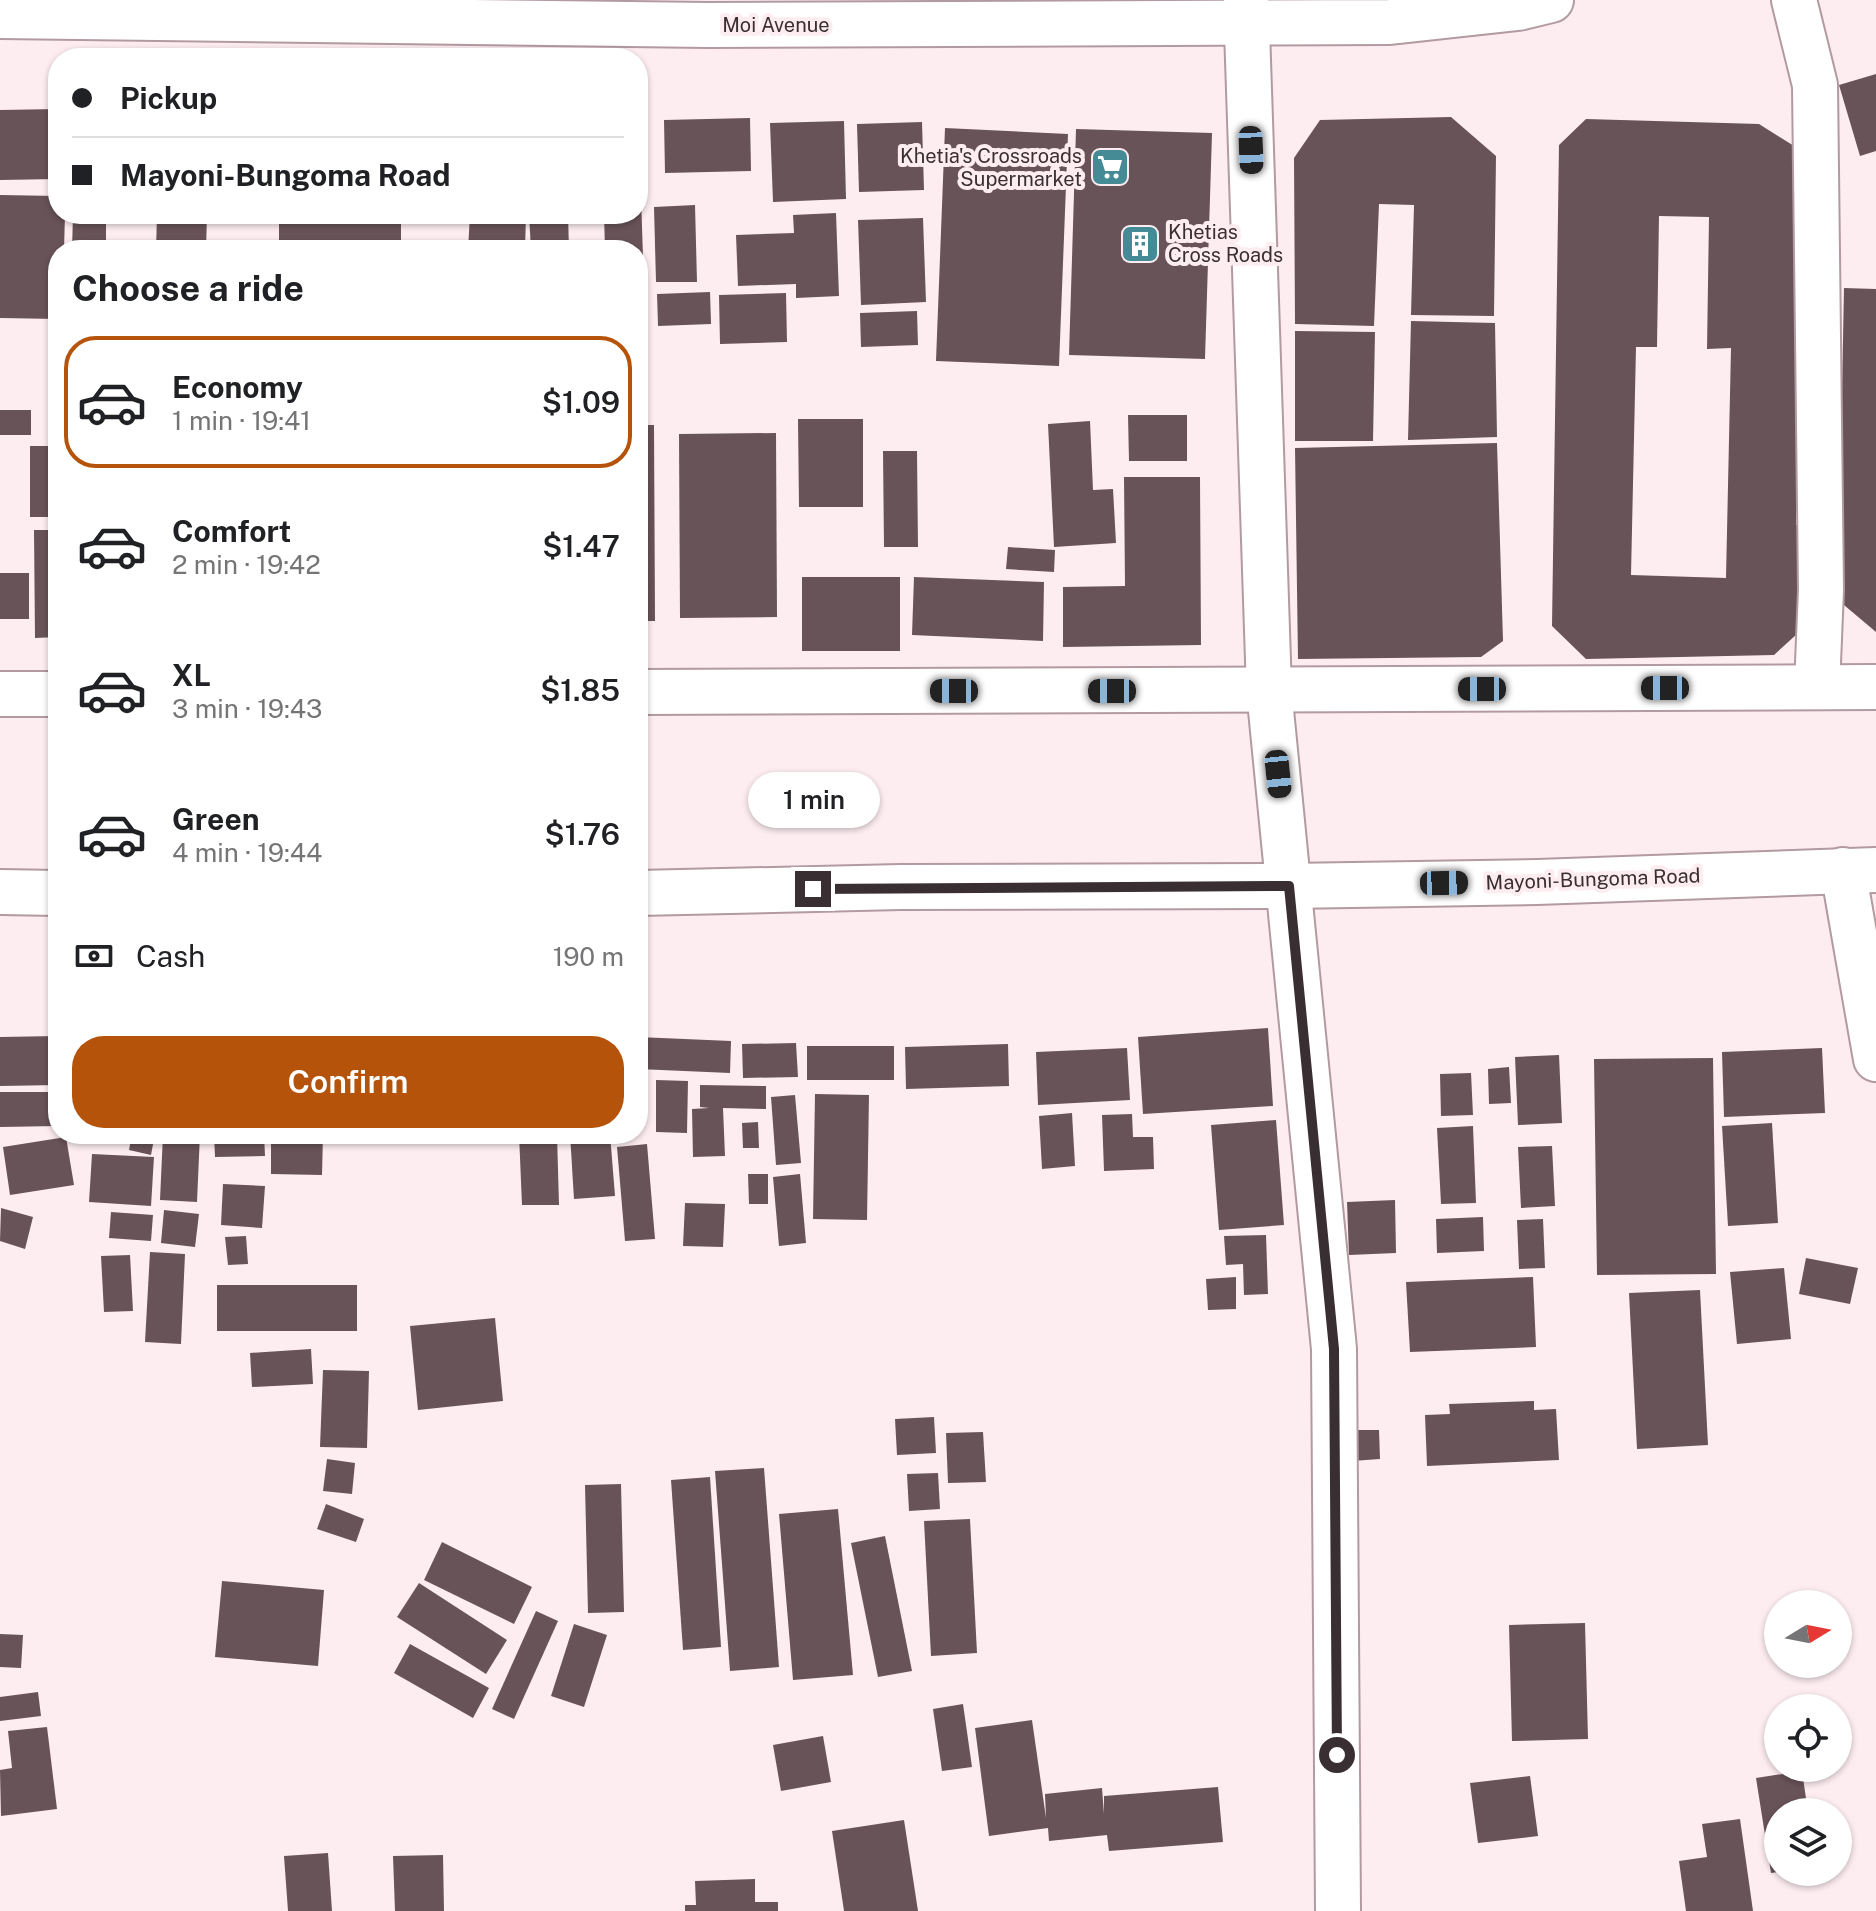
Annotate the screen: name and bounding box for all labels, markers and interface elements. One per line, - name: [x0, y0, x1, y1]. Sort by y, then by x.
- street label: Moi Avenue: [722, 13, 830, 37]
- text: Pickup: [120, 80, 217, 116]
- car: [1238, 126, 1264, 174]
- place label: Khetia's Crossroads Supermarket: [900, 144, 1082, 191]
- supermarket icon: Khetia's Crossroads Supermarket: [1089, 146, 1131, 188]
- text: Mayoni-Bungoma Road: [120, 157, 450, 193]
- place label: Khetias Cross Roads: [1168, 220, 1283, 267]
- building icon: Khetias Cross Roads: [1119, 223, 1161, 265]
- text: Choose a ride: [72, 267, 304, 309]
- icon: car: [76, 366, 148, 438]
- text: Economy: [172, 369, 303, 405]
- text: $1.09: [542, 384, 620, 420]
- text: 1 min · 19:41: [172, 405, 311, 436]
- icon: car: [76, 510, 148, 582]
- text: Comfort: [172, 513, 291, 549]
- text: $1.47: [542, 528, 620, 564]
- text: 2 min · 19:42: [172, 549, 321, 580]
- icon: car: [76, 654, 148, 726]
- text: XL: [172, 657, 211, 693]
- text: $1.85: [540, 672, 620, 708]
- car: [1641, 676, 1689, 700]
- car: [1458, 677, 1506, 701]
- car: [930, 679, 978, 703]
- car: [1088, 679, 1136, 703]
- text: 3 min · 19:43: [172, 693, 322, 724]
- car: [1264, 749, 1292, 799]
- callout: 1 min: [747, 773, 879, 829]
- text: 1 min: [783, 784, 845, 815]
- icon: car: [76, 798, 148, 870]
- text: Green: [172, 801, 259, 837]
- text: $1.76: [545, 816, 620, 852]
- text: 4 min · 19:44: [172, 837, 322, 868]
- street label: Mayoni-Bungoma Road: [1485, 863, 1701, 895]
- route end: [795, 871, 831, 907]
- car: [1420, 871, 1468, 895]
- icon: cash: [72, 934, 116, 978]
- text: Cash: [136, 938, 205, 974]
- text: 190 m: [553, 941, 624, 972]
- button: Confirm: [72, 1036, 624, 1128]
- north arrow: [1764, 1590, 1852, 1678]
- map controls: [1764, 1590, 1852, 1886]
- button: locate: [1764, 1694, 1852, 1782]
- route start: [1319, 1737, 1355, 1773]
- button: layers: [1764, 1798, 1852, 1886]

